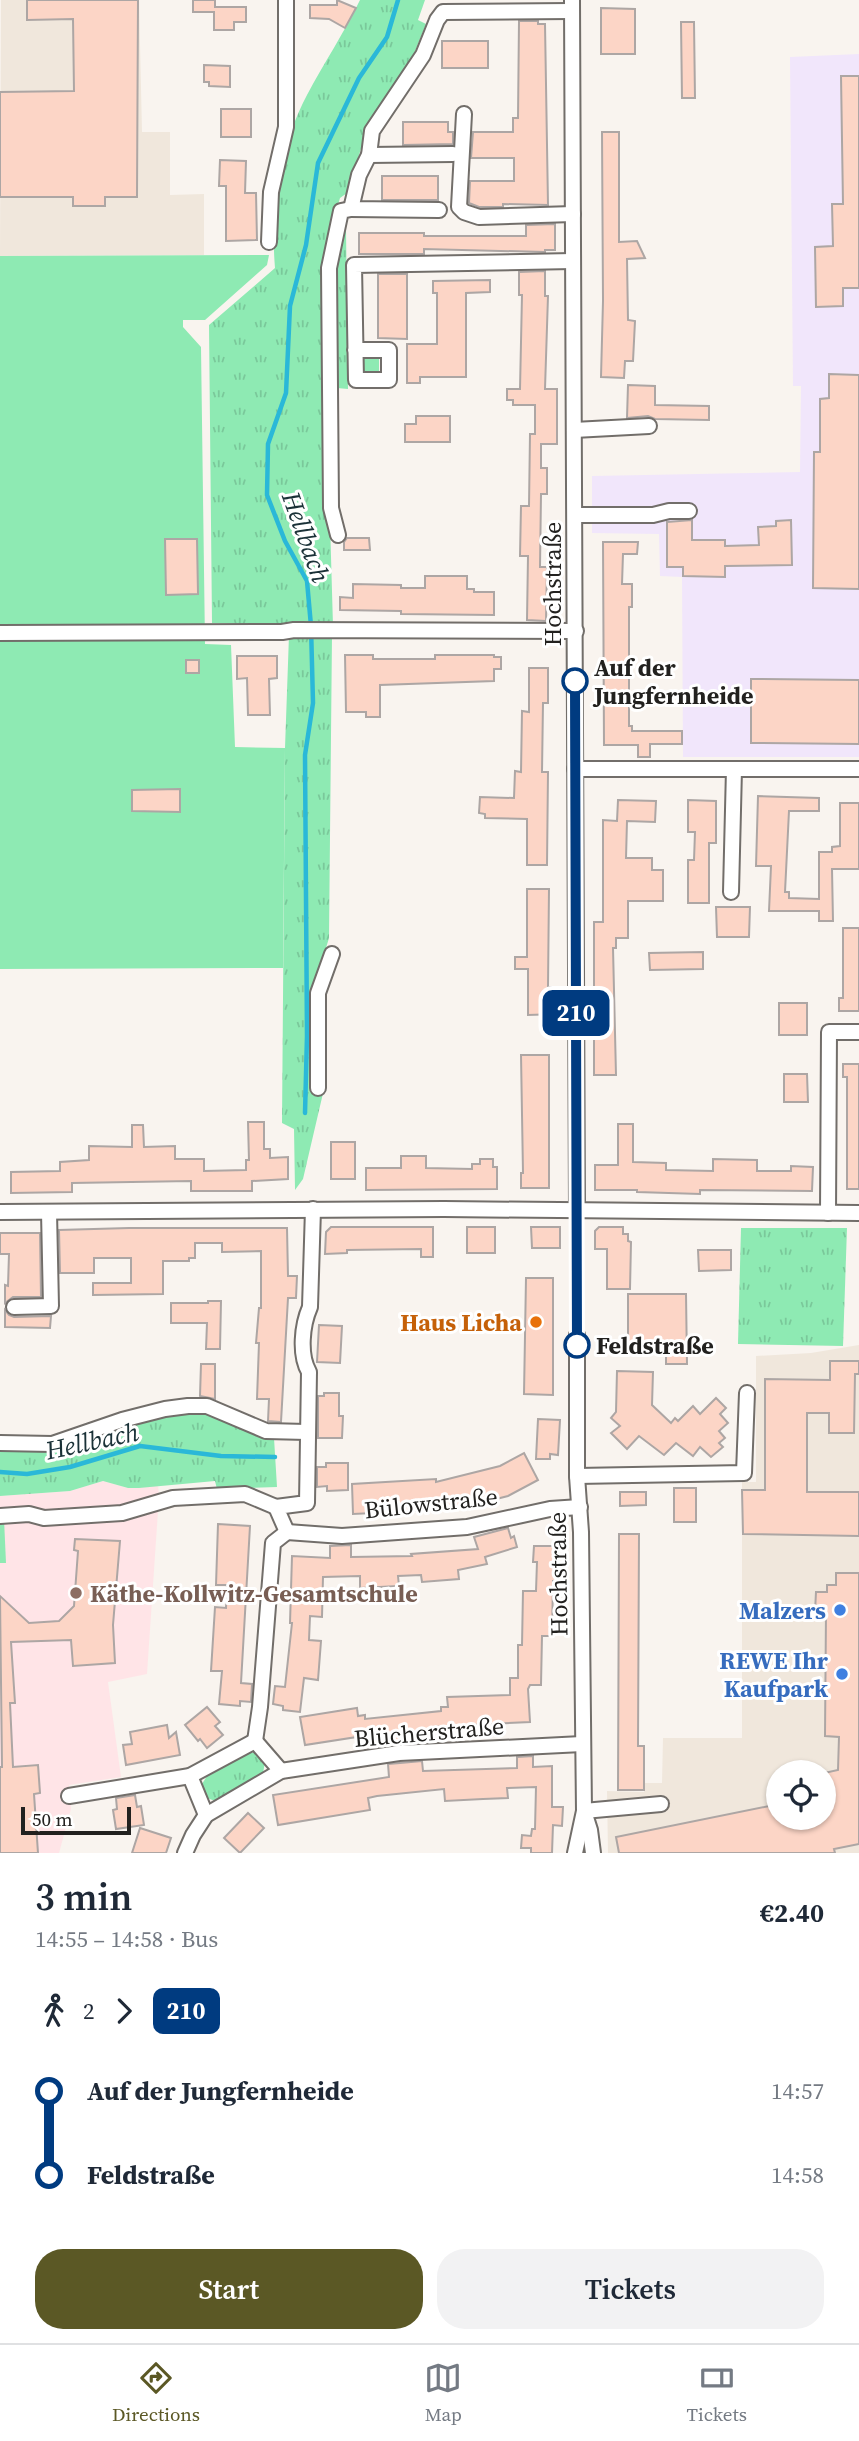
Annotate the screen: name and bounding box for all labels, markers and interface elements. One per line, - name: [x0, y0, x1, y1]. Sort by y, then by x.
- water label: Hellbach: [273, 485, 339, 588]
- street label: Hochstraße: [536, 522, 569, 646]
- place label: Auf der Jungfernheide: [592, 651, 754, 712]
- marker: Auf der Jungfernheide: [562, 668, 588, 694]
- line badge: 210: [536, 990, 616, 1036]
- text: 210: [556, 996, 596, 1029]
- place label: Haus Licha: [400, 1306, 522, 1339]
- marker: Haus Licha: [528, 1314, 544, 1330]
- place label: Feldstraße: [596, 1329, 714, 1362]
- marker: Feldstraße: [564, 1332, 590, 1358]
- water label: Hellbach: [41, 1414, 142, 1469]
- street label: Bülowstraße: [363, 1480, 499, 1526]
- street label: Hochstraße: [540, 1512, 576, 1636]
- place label: Käthe-Kollwitz-Gesamtschule: [90, 1577, 418, 1610]
- marker: Käthe-Kollwitz-Gesamtschule: [68, 1585, 84, 1601]
- place label: Malzers: [739, 1594, 826, 1627]
- marker: Malzers: [832, 1602, 848, 1618]
- place label: REWE Ihr Kaufpark: [719, 1644, 829, 1705]
- marker: REWE Ihr Kaufpark: [834, 1666, 850, 1682]
- street label: Blücherstraße: [353, 1709, 505, 1755]
- map controls: [766, 1760, 836, 1830]
- button: locate: [766, 1760, 836, 1830]
- scale bar: [21, 1804, 131, 1836]
- text: 50 m: [32, 1806, 73, 1832]
- text: 3 min: [35, 1871, 133, 1923]
- text: €2.40: [760, 1895, 824, 1931]
- text: 14:55 – 14:58 · Bus: [35, 1923, 218, 1955]
- icon: walk: [35, 1992, 73, 2030]
- icon: forward: [105, 1992, 143, 2030]
- text: 210: [167, 1994, 206, 2027]
- text: 2: [83, 1995, 95, 2027]
- text: Auf der Jungfernheide: [87, 2073, 354, 2109]
- text: 14:57: [771, 2075, 824, 2107]
- text: Feldstraße: [87, 2157, 215, 2193]
- text: 14:58: [771, 2159, 824, 2191]
- button: Start: [35, 2249, 423, 2329]
- button: Tickets: [437, 2249, 824, 2329]
- tab: Directions: [112, 2359, 200, 2427]
- tab: Map: [424, 2359, 462, 2427]
- tab: Tickets: [687, 2359, 747, 2427]

